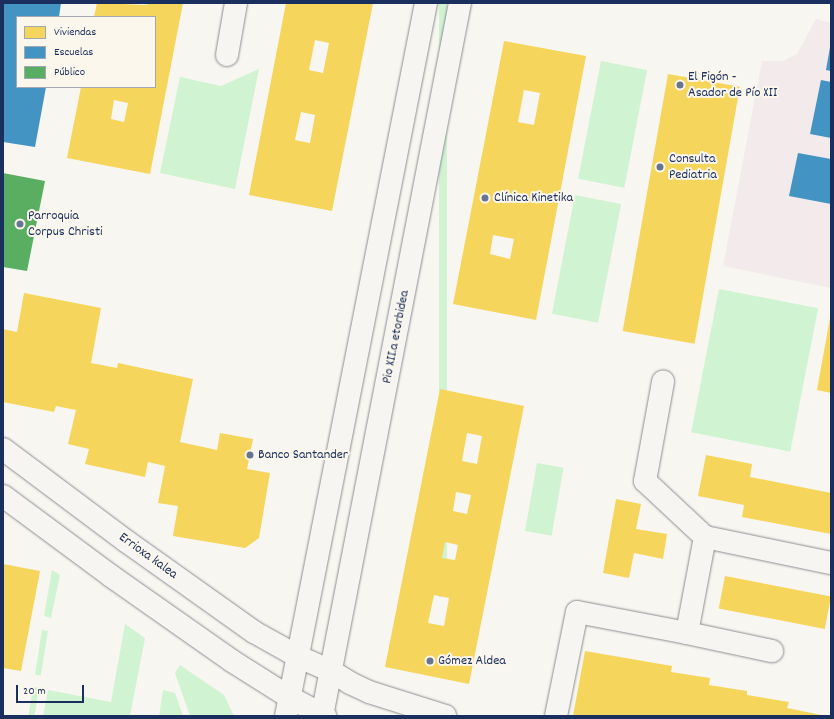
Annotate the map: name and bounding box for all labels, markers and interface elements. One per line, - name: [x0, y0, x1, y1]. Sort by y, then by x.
- legend: [16, 16, 156, 88]
- text: Viviendas: [54, 24, 96, 41]
- text: Escuelas: [54, 44, 93, 61]
- text: Público: [54, 64, 85, 81]
- place label: El Figón - Asador de Pío XII: [688, 69, 777, 102]
- marker: El Figón - Asador de Pío XII: [675, 80, 685, 90]
- place label: Consulta Pediatria: [669, 151, 717, 184]
- marker: Consulta Pediatria: [654, 161, 666, 173]
- place label: Clínica Kinetika: [494, 190, 573, 206]
- marker: Clínica Kinetika: [479, 192, 491, 204]
- place label: Parroquia Corpus Christi: [28, 208, 103, 240]
- marker: Parroquia Corpus Christi: [15, 219, 25, 229]
- street label: Pio XII.a etorbidea: [379, 289, 413, 385]
- place label: Banco Santander: [258, 447, 348, 463]
- marker: Banco Santander: [245, 450, 255, 460]
- street label: Errioxa kalea: [115, 529, 181, 583]
- place label: Gómez Aldea: [438, 653, 506, 669]
- marker: Gómez Aldea: [425, 656, 435, 666]
- scale bar: [18, 677, 86, 703]
- text: 20 m: [23, 683, 46, 700]

